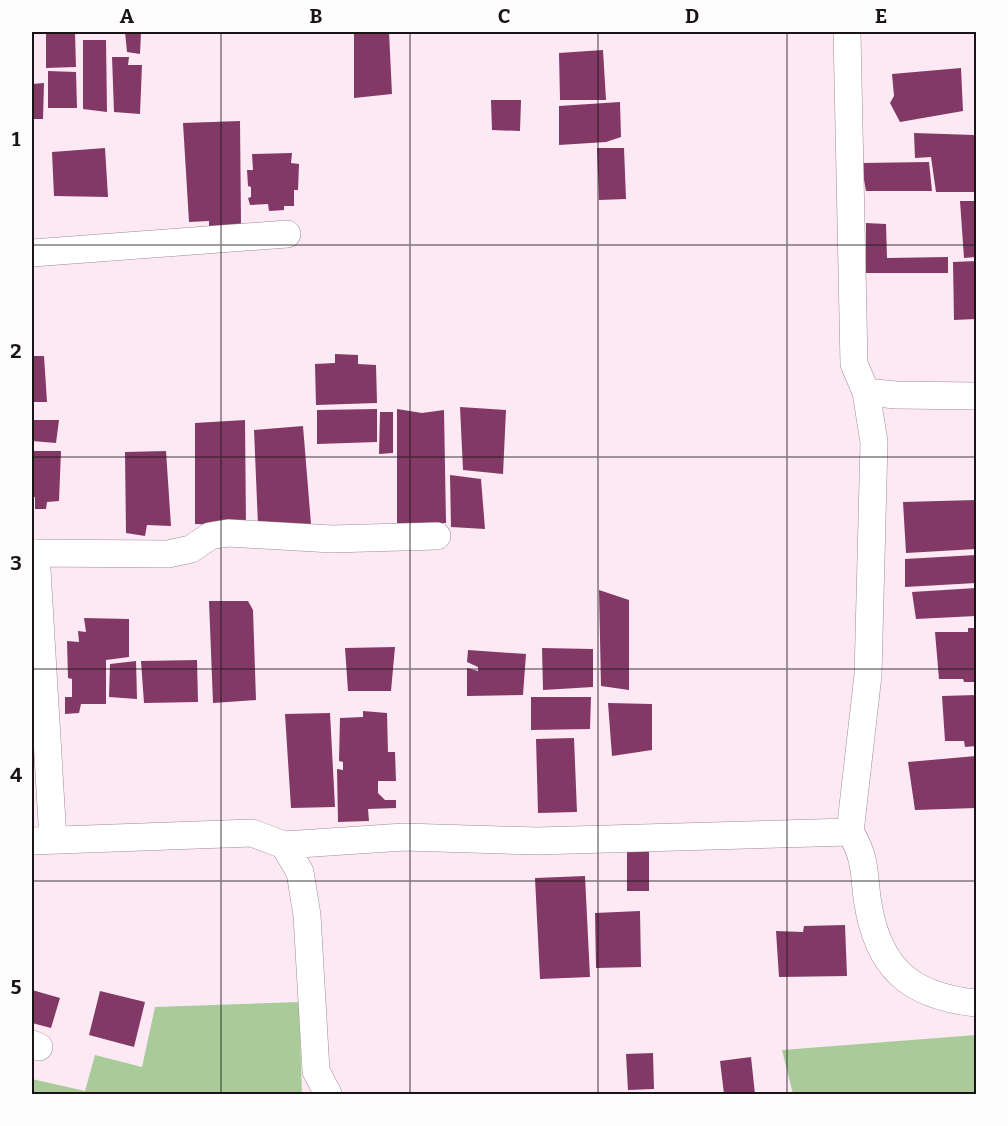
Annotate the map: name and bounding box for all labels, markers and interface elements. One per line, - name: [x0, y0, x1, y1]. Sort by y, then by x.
- text: A: [120, 4, 135, 28]
- text: B: [310, 4, 323, 28]
- text: C: [498, 4, 510, 28]
- text: D: [685, 4, 699, 28]
- text: E: [875, 4, 887, 28]
- text: 1: [12, 127, 21, 151]
- text: 2: [10, 339, 22, 363]
- text: 3: [10, 551, 22, 575]
- text: 4: [10, 763, 22, 787]
- text: 5: [11, 975, 22, 999]

